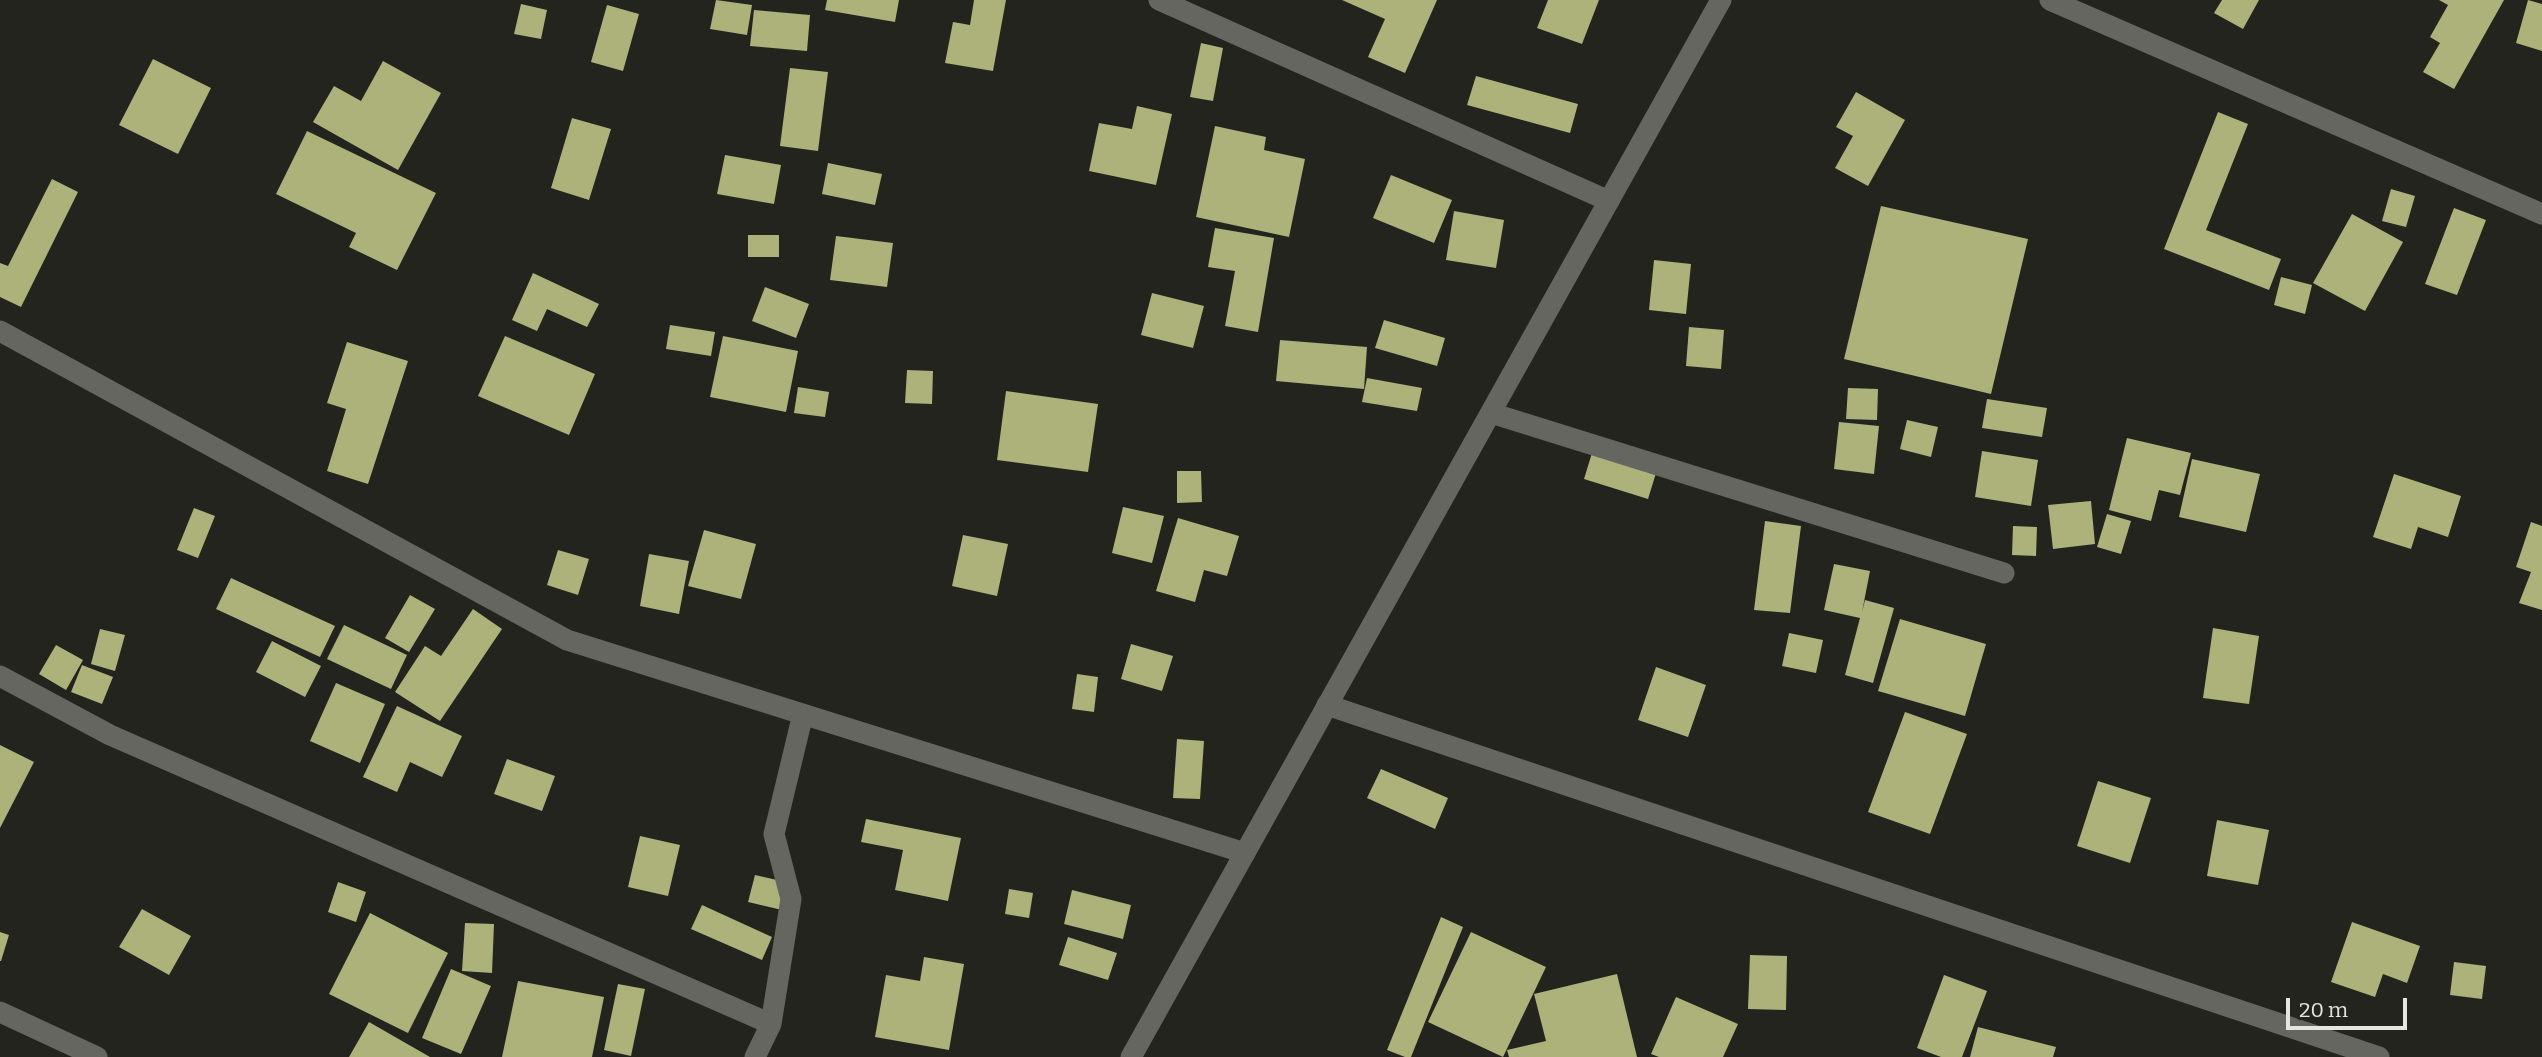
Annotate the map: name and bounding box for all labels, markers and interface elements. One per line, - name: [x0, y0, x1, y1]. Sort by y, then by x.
- scale bar: [2290, 984, 2411, 1028]
- text: 20 m: [2299, 997, 2348, 1023]

